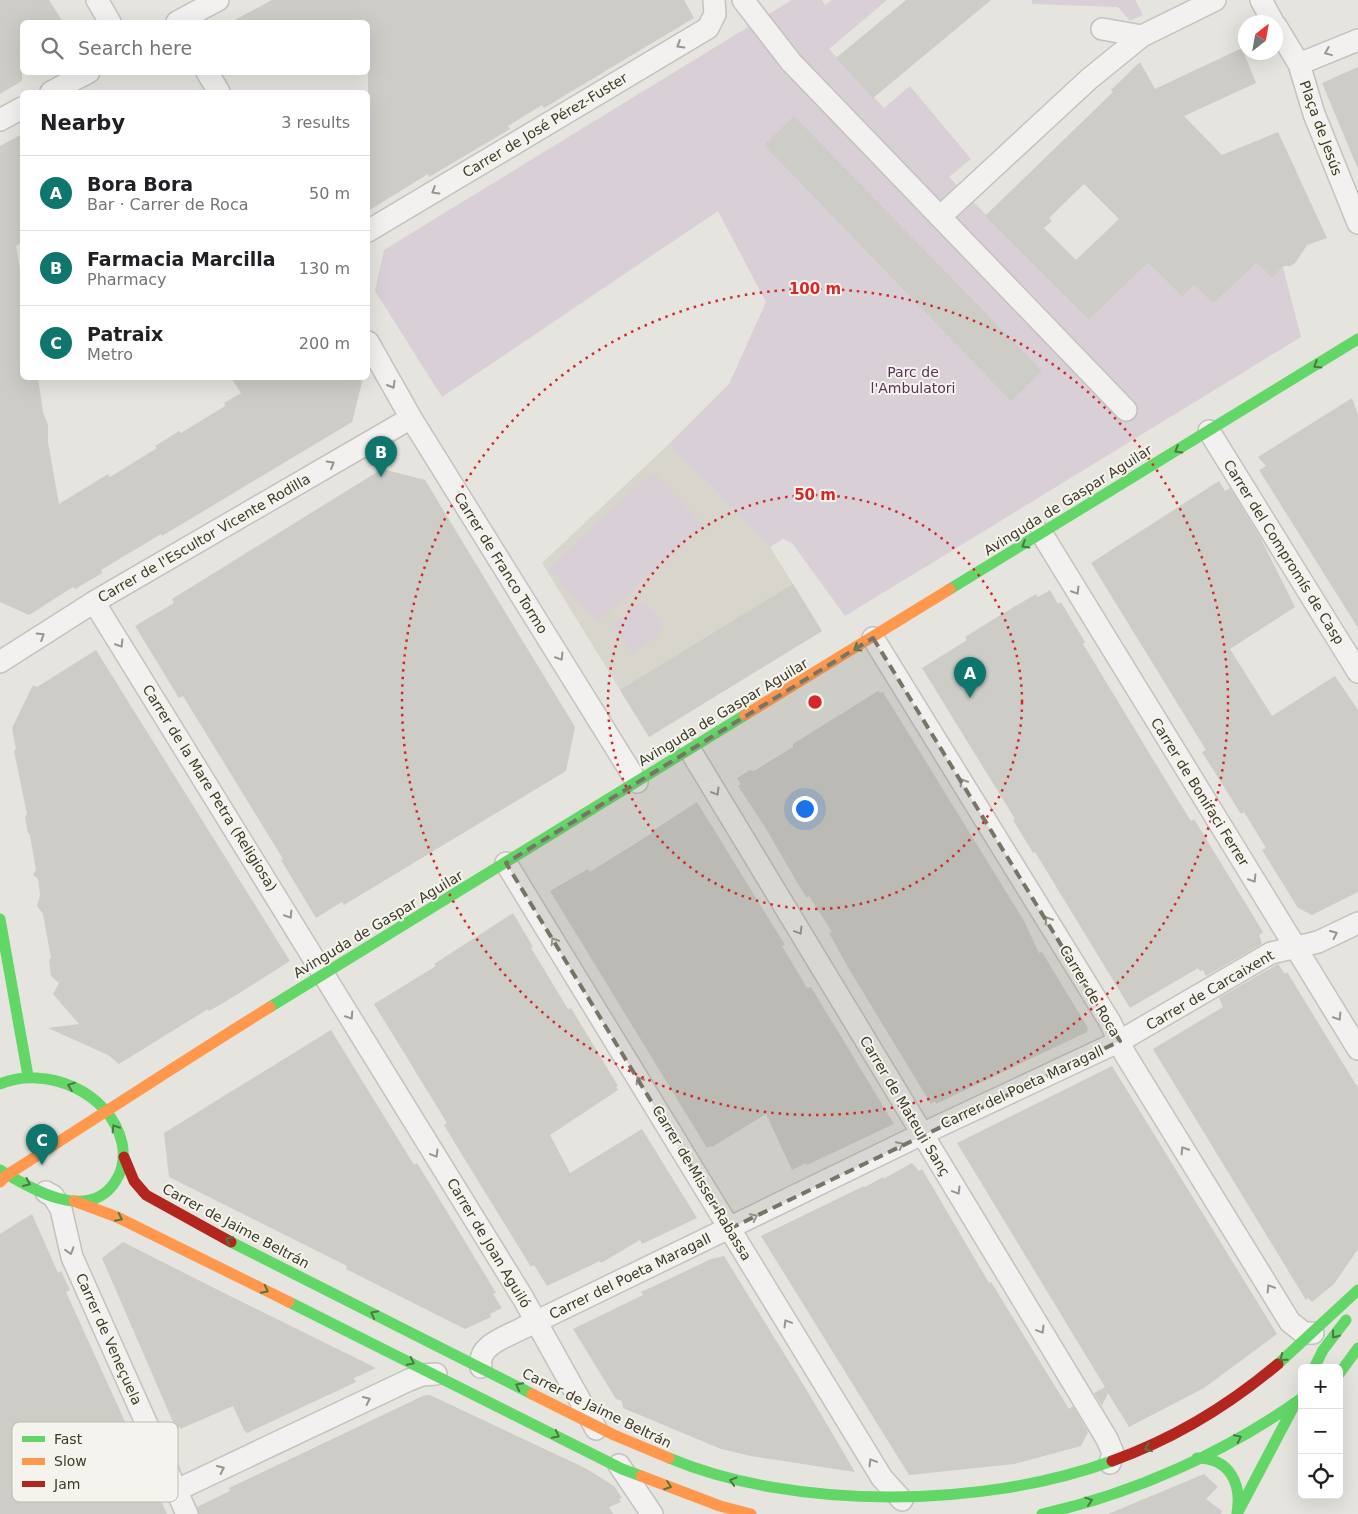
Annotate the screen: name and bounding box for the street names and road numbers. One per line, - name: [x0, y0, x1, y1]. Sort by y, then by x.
- street label: Carrer de José Pérez-Fuster: [460, 69, 631, 181]
- street label: Plaça de Jesús: [1296, 78, 1346, 178]
- street label: Avinguda de Gaspar Aguilar: [981, 441, 1155, 559]
- street label: Carrer del Compromís de Casp: [1220, 457, 1348, 647]
- street label: Carrer de l'Escultor Vicente Rodilla: [95, 470, 313, 606]
- street label: Carrer de Franco Tormo: [451, 489, 551, 637]
- street label: Avinguda de Gaspar Aguilar: [635, 655, 811, 769]
- street label: Carrer de la Mare Petra (Religiosa): [139, 682, 281, 894]
- street label: Carrer de Bonifaci Ferrer: [1148, 715, 1252, 869]
- street label: Avinguda de Gaspar Aguilar: [290, 867, 466, 981]
- street label: Carrer de Roca: [1056, 942, 1124, 1040]
- street label: Carrer de Carcaixent: [1143, 947, 1277, 1033]
- street label: Carrer de Mateu i Sanç: [857, 1033, 953, 1179]
- street label: Carrer del Poeta Maragall: [938, 1042, 1106, 1132]
- street label: Carrer de Misser Rabassa: [649, 1103, 755, 1263]
- street label: Carrer de Joan Aguiló: [444, 1175, 534, 1311]
- street label: Carrer de Jaime Beltrán: [160, 1180, 312, 1272]
- street label: Carrer del Poeta Maragall: [547, 1230, 713, 1322]
- street label: Carrer de Veneçuela: [73, 1271, 145, 1407]
- street label: Carrer de Jaime Beltrán: [520, 1365, 674, 1451]

